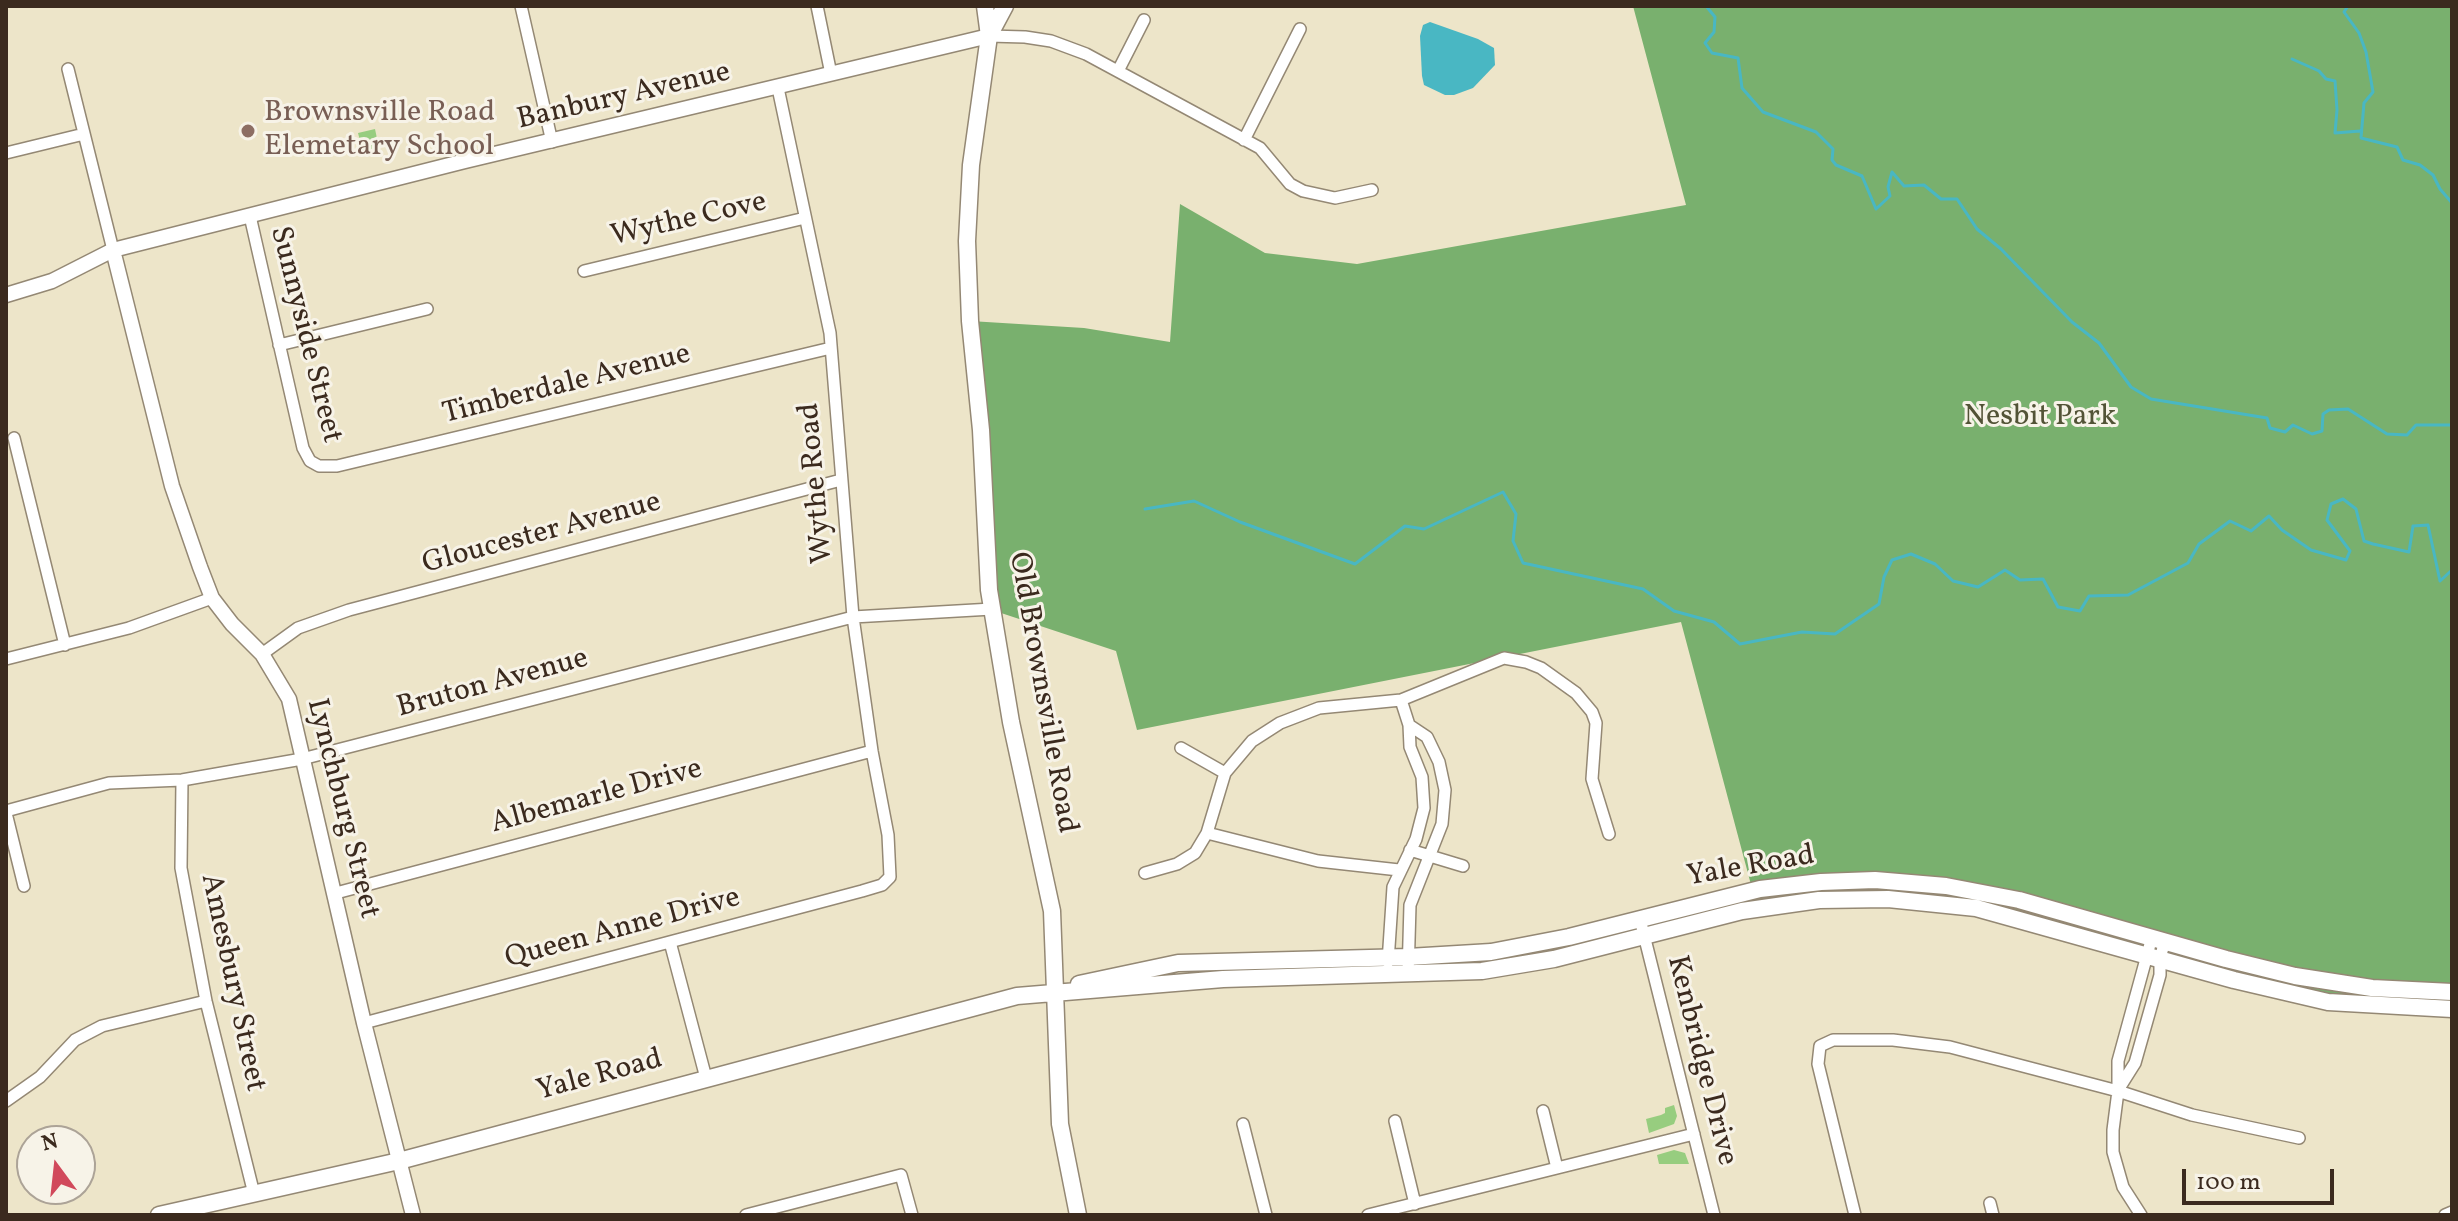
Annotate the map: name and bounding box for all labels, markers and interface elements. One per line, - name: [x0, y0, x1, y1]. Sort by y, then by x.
- street label: Banbury Avenue: [514, 56, 734, 140]
- place label: Brownsville Road Elemetary School: [264, 96, 495, 166]
- marker: Brownsville Road Elemetary School: [239, 122, 257, 140]
- street label: Wythe Cove: [608, 186, 770, 256]
- street label: Sunnyside Street: [260, 223, 348, 447]
- street label: Timberdale Avenue: [439, 338, 695, 434]
- park label: Nesbit Park: [1964, 400, 2116, 436]
- street label: Wythe Road: [793, 401, 843, 565]
- street label: Gloucester Avenue: [419, 486, 665, 584]
- street label: Old Brownsville Road: [999, 550, 1083, 836]
- street label: Bruton Avenue: [393, 642, 593, 728]
- street label: Lynchburg Street: [296, 695, 386, 923]
- street label: Albemarle Drive: [487, 753, 707, 843]
- street label: Yale Road: [1684, 839, 1818, 897]
- street label: Amesbury Street: [190, 871, 272, 1095]
- street label: Queen Anne Drive: [502, 881, 744, 979]
- street label: Kenbridge Drive: [1657, 952, 1743, 1170]
- street label: Yale Road: [533, 1043, 667, 1111]
- north arrow: [16, 1125, 96, 1205]
- text: N: [38, 1126, 62, 1160]
- scale bar: [2186, 1153, 2338, 1203]
- text: 100 m: [2196, 1166, 2261, 1200]

